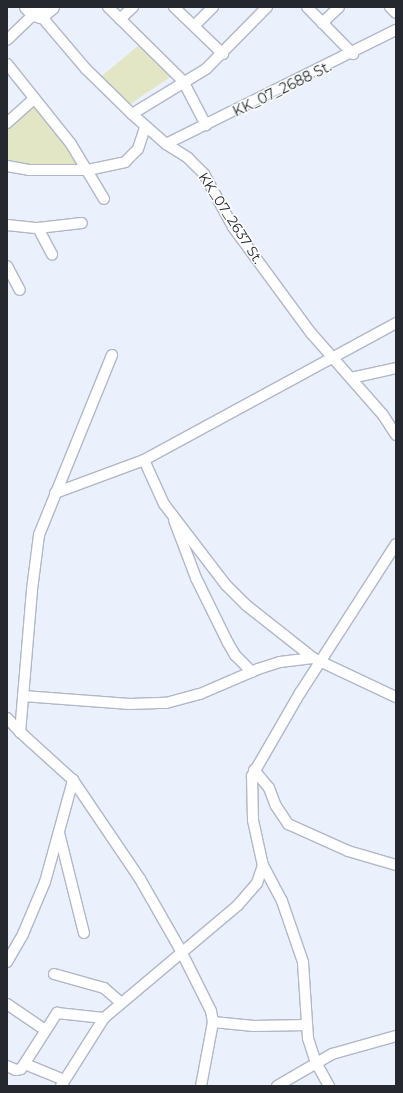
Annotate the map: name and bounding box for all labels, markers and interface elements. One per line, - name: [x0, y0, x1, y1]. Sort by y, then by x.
- street label: KK_07_2688 St.: [230, 58, 334, 120]
- street label: KK_07_2637 St.: [195, 169, 267, 267]

